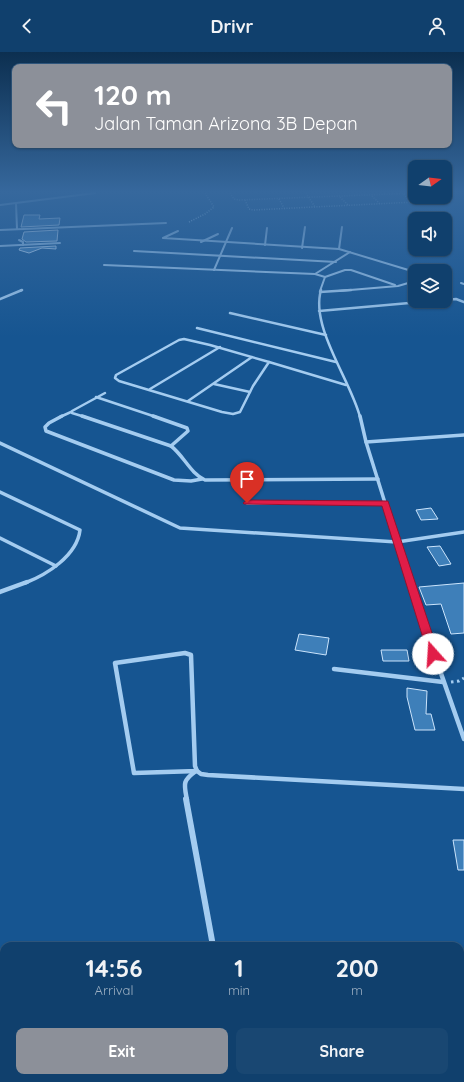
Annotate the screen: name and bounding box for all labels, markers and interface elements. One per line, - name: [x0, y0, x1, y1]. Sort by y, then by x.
- icon: back: [16, 15, 38, 37]
- text: Drivr: [211, 15, 253, 38]
- icon: person: [426, 15, 448, 37]
- text: 120 m: [94, 77, 172, 112]
- icon: left: [28, 80, 80, 132]
- text: Jalan Taman Arizona 3B Depan: [94, 112, 358, 135]
- north arrow: [408, 160, 452, 204]
- map controls: [408, 160, 452, 308]
- button: sound: [408, 212, 452, 256]
- button: layers: [408, 264, 452, 308]
- pin: [230, 462, 264, 503]
- icon: arrive: [236, 468, 258, 490]
- position arrow: [412, 633, 454, 675]
- text: 14:56: [85, 953, 143, 983]
- text: 1: [234, 953, 244, 983]
- text: 200: [335, 953, 379, 983]
- text: Arrival: [94, 982, 133, 998]
- text: min: [228, 982, 250, 998]
- text: m: [351, 982, 363, 998]
- button: Exit: [16, 1028, 228, 1074]
- button: Share: [236, 1028, 448, 1074]

